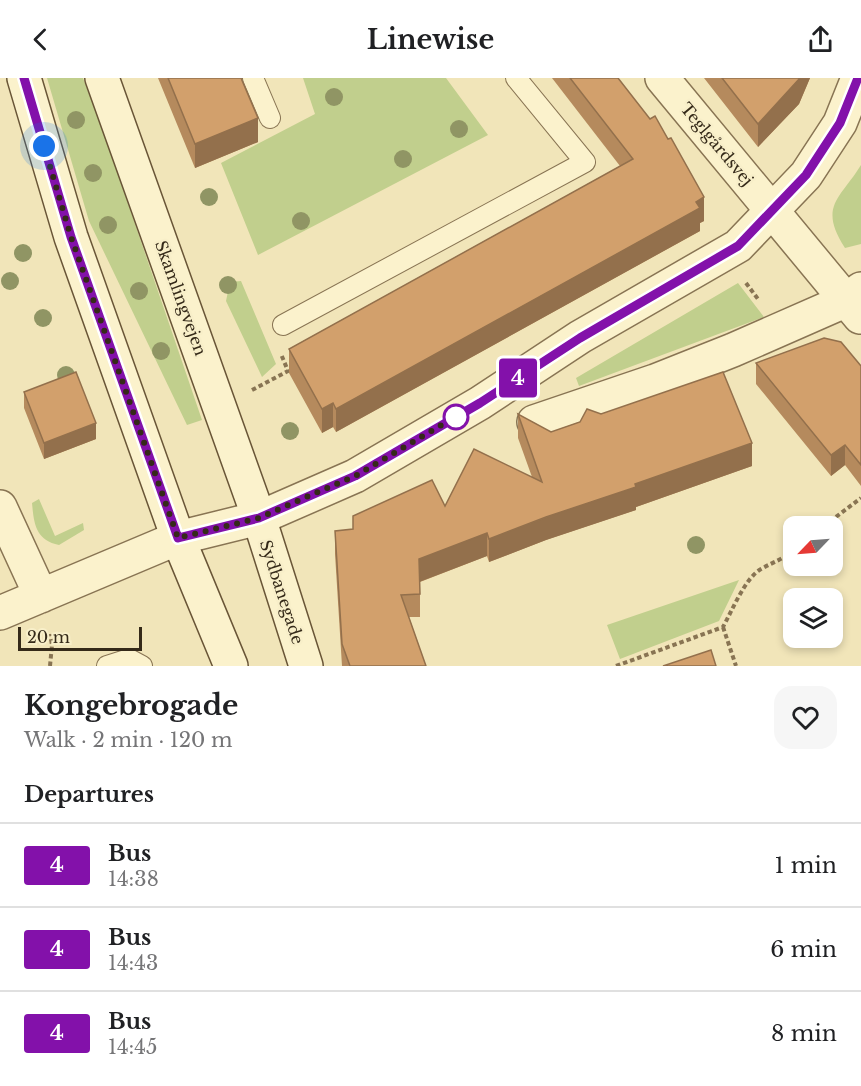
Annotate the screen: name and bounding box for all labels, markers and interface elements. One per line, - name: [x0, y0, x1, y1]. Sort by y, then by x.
- icon: back: [24, 23, 57, 56]
- text: Linewise: [367, 23, 494, 56]
- icon: share: [804, 23, 837, 56]
- street label: Teglgårdsvej: [676, 98, 758, 190]
- your location: [29, 131, 59, 161]
- street label: Skamlingvejen: [151, 238, 211, 358]
- line badge: 4: [498, 358, 538, 398]
- text: 4: [511, 365, 525, 391]
- unlabelled marker: [443, 404, 469, 430]
- north arrow: [783, 516, 843, 576]
- map controls: [783, 516, 843, 648]
- street label: Sydbanegade: [256, 537, 308, 647]
- button: layers: [783, 588, 843, 648]
- scale bar: [18, 624, 142, 652]
- text: 20 m: [27, 627, 70, 647]
- button: heart: [774, 686, 837, 749]
- text: Kongebrogade: [24, 688, 238, 723]
- text: Walk · 2 min · 120 m: [24, 728, 233, 752]
- text: Departures: [24, 781, 154, 808]
- text: Bus: [108, 840, 151, 867]
- text: 4: [50, 852, 64, 878]
- text: 1 min: [775, 852, 837, 879]
- text: 14:38: [108, 867, 159, 891]
- text: Bus: [108, 924, 151, 951]
- text: 4: [50, 936, 64, 962]
- text: 6 min: [770, 936, 837, 963]
- text: 14:43: [108, 951, 158, 975]
- text: Bus: [108, 1008, 151, 1035]
- text: 4: [50, 1020, 64, 1046]
- text: 8 min: [771, 1020, 837, 1047]
- text: 14:45: [108, 1035, 157, 1059]

